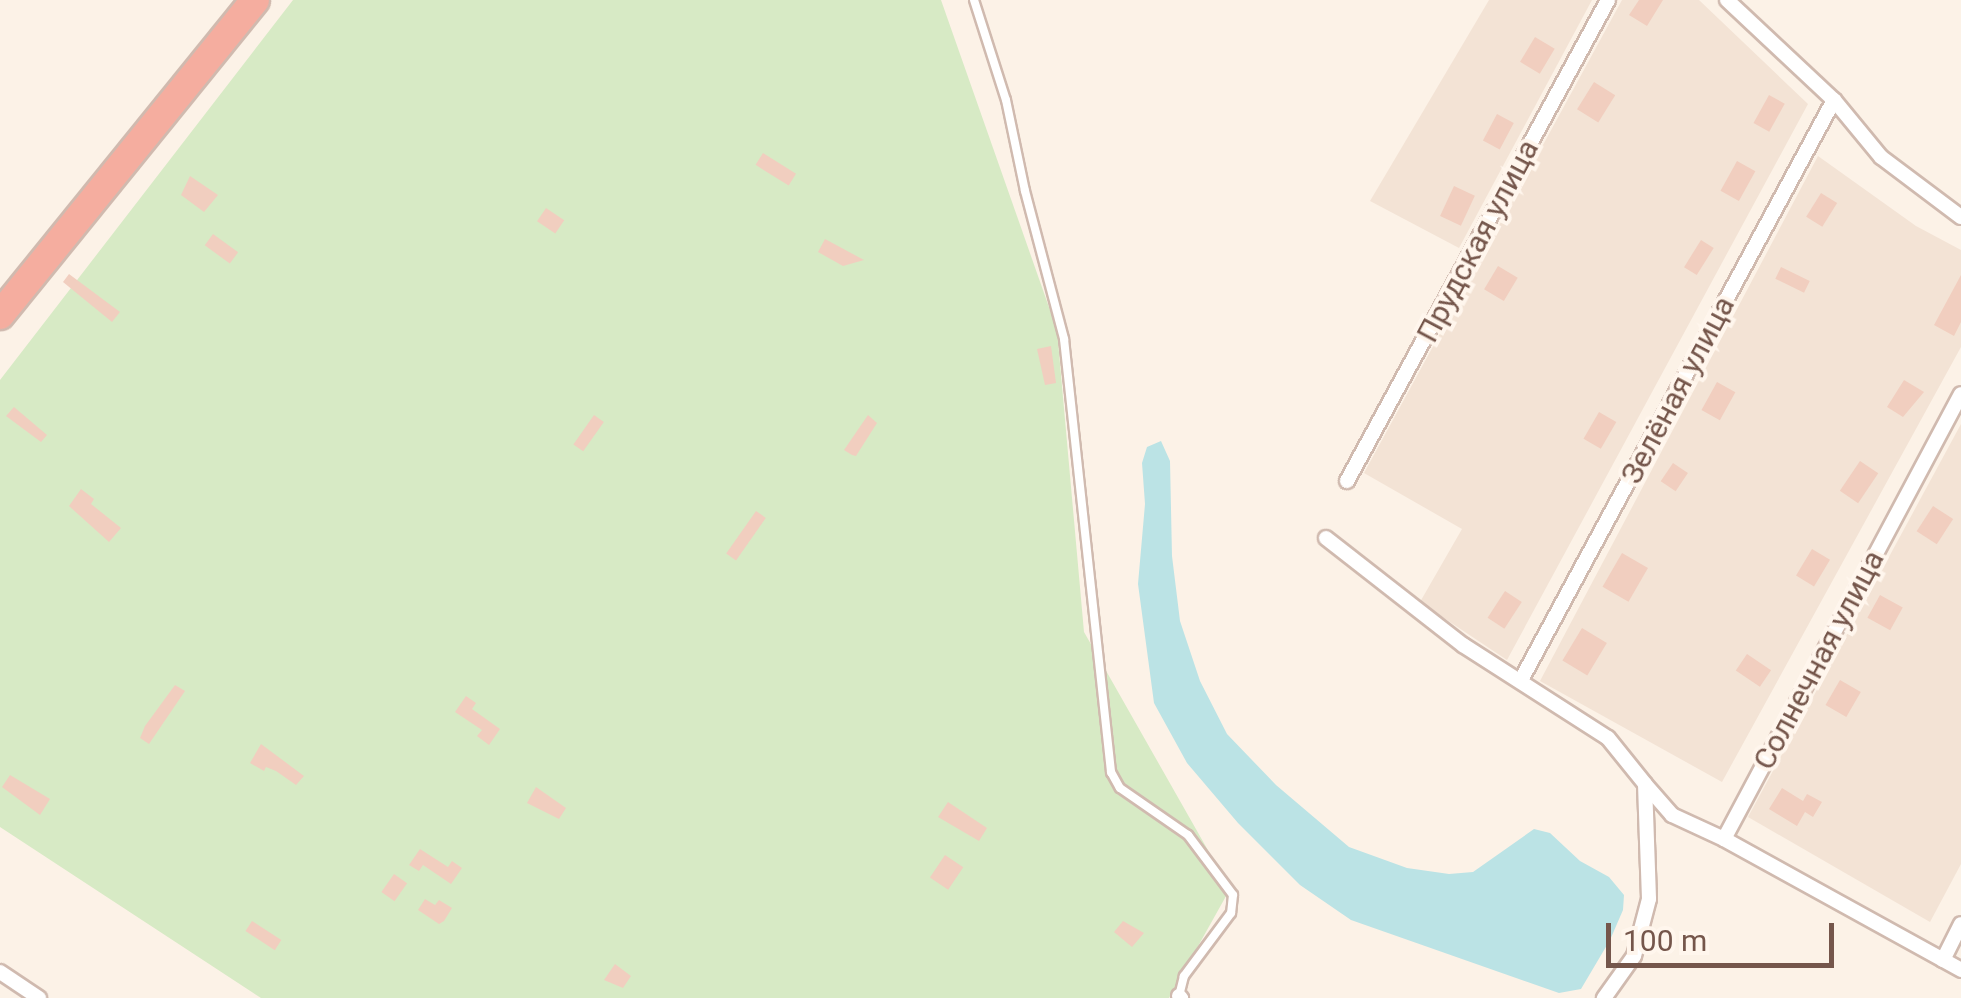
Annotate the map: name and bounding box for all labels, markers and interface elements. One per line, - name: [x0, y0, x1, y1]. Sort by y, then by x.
- street label: Прудская улица: [1410, 134, 1546, 348]
- street label: Зелёная улица: [1614, 290, 1742, 490]
- street label: Солнечная улица: [1746, 544, 1892, 776]
- scale bar: [1611, 903, 1838, 965]
- text: 100 m: [1623, 923, 1707, 958]

